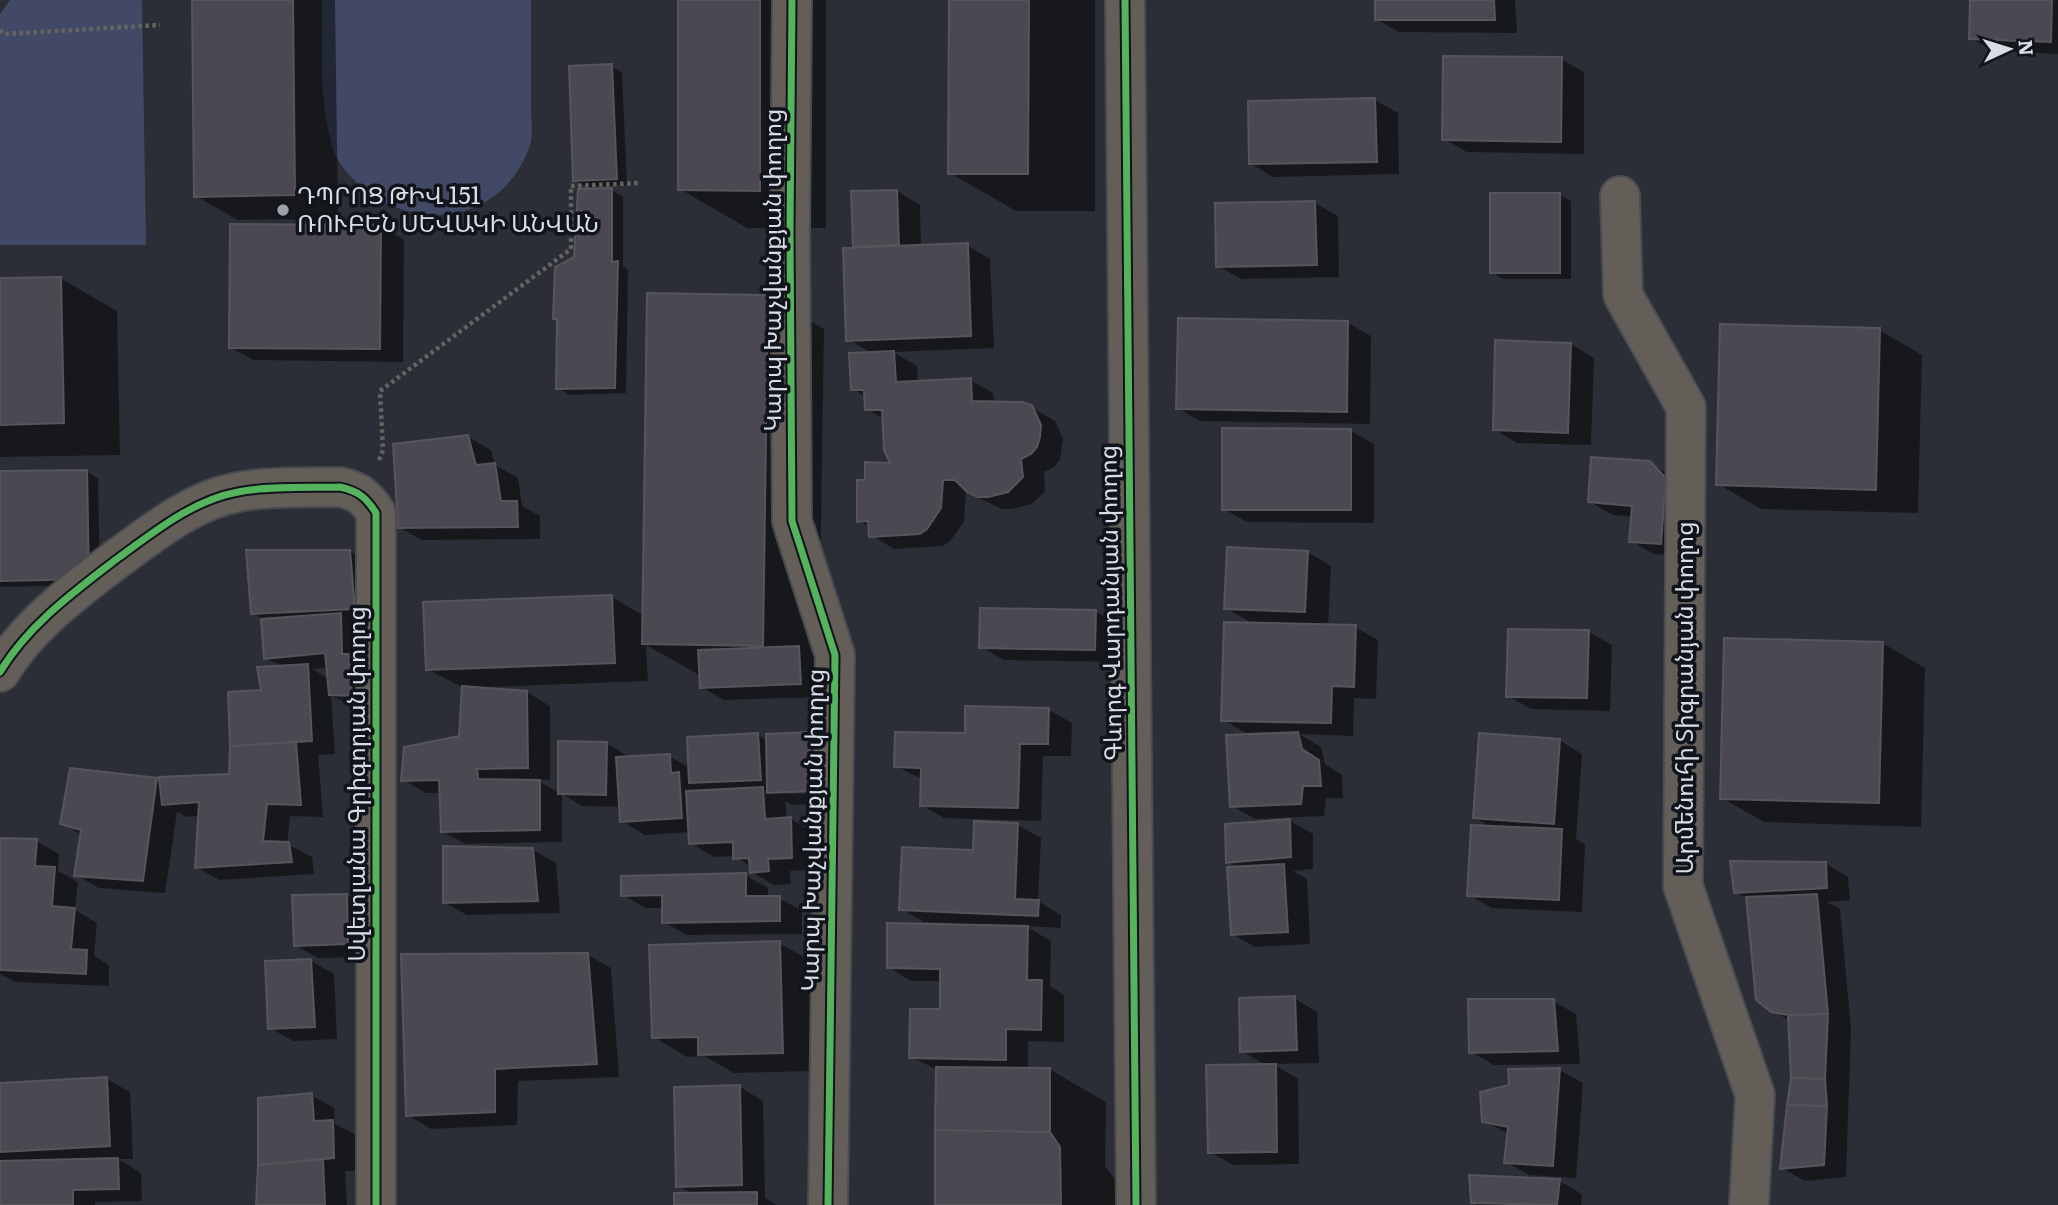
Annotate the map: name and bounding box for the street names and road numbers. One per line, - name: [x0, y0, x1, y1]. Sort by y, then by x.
- street label: Կարպ Խաչվանքյան փողոց: [753, 109, 788, 431]
- street label: Գևորգ Վարդանյան փողոց: [1088, 445, 1129, 761]
- street label: Արմենուհի Տիգրանյան փողոց: [1665, 521, 1700, 875]
- street label: Սվետլանա Գրիգորյան փողոց: [337, 606, 372, 962]
- street label: Կարպ Խաչվանքյան փողոց: [790, 668, 831, 992]

